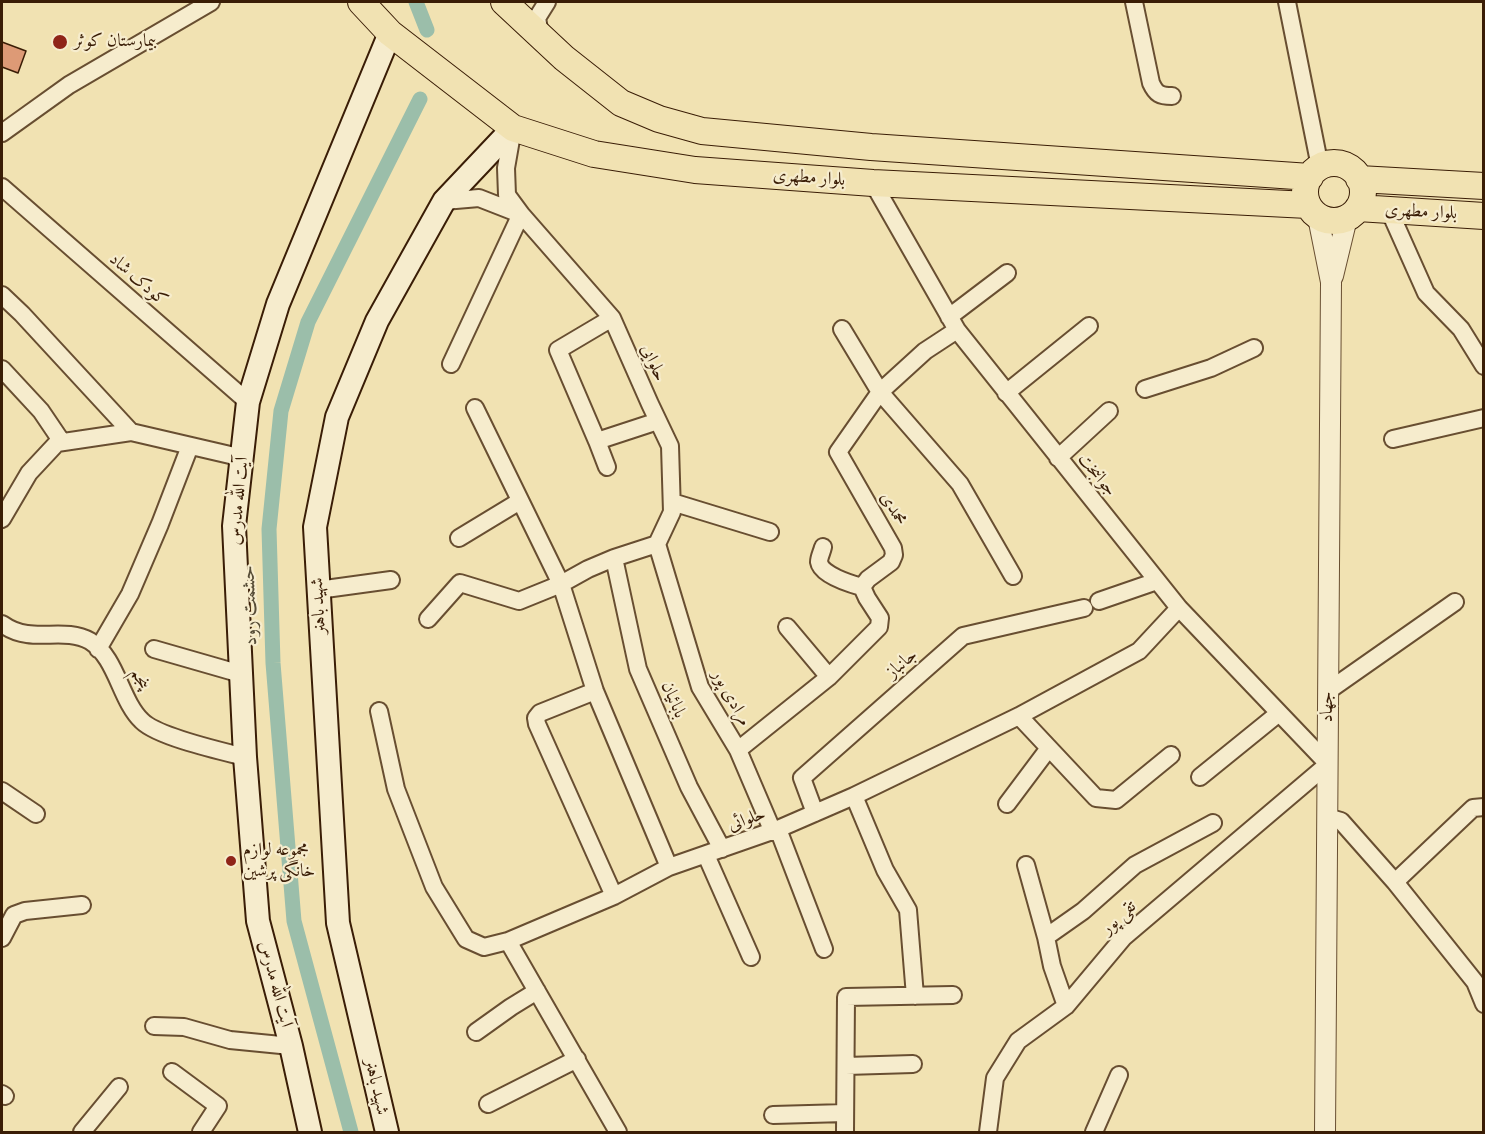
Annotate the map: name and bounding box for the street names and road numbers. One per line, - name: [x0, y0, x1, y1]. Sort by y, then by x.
- street label: بلوار مطهری: [772, 165, 846, 191]
- street label: بلوار مطهری: [1384, 199, 1458, 225]
- street label: کودک شاد: [104, 249, 172, 311]
- street label: حلوایی: [635, 341, 671, 385]
- street label: جوانبخت: [1073, 449, 1121, 501]
- street label: آیت الله مدرس: [224, 456, 254, 546]
- street label: محمدی: [875, 488, 911, 530]
- street label: شهید باهنر: [307, 577, 331, 635]
- street label: جانباز: [882, 645, 922, 683]
- street label: پنجم: [125, 664, 155, 694]
- street label: مرادی پور: [707, 666, 755, 730]
- street label: بابائیان: [656, 678, 690, 722]
- street label: جهاد: [1317, 691, 1339, 723]
- street label: حلوائی: [725, 804, 769, 836]
- street label: تقی پور: [1097, 896, 1141, 940]
- street label: آیت الله مدرس: [253, 938, 297, 1030]
- street label: شهید باهنر: [359, 1057, 393, 1117]

